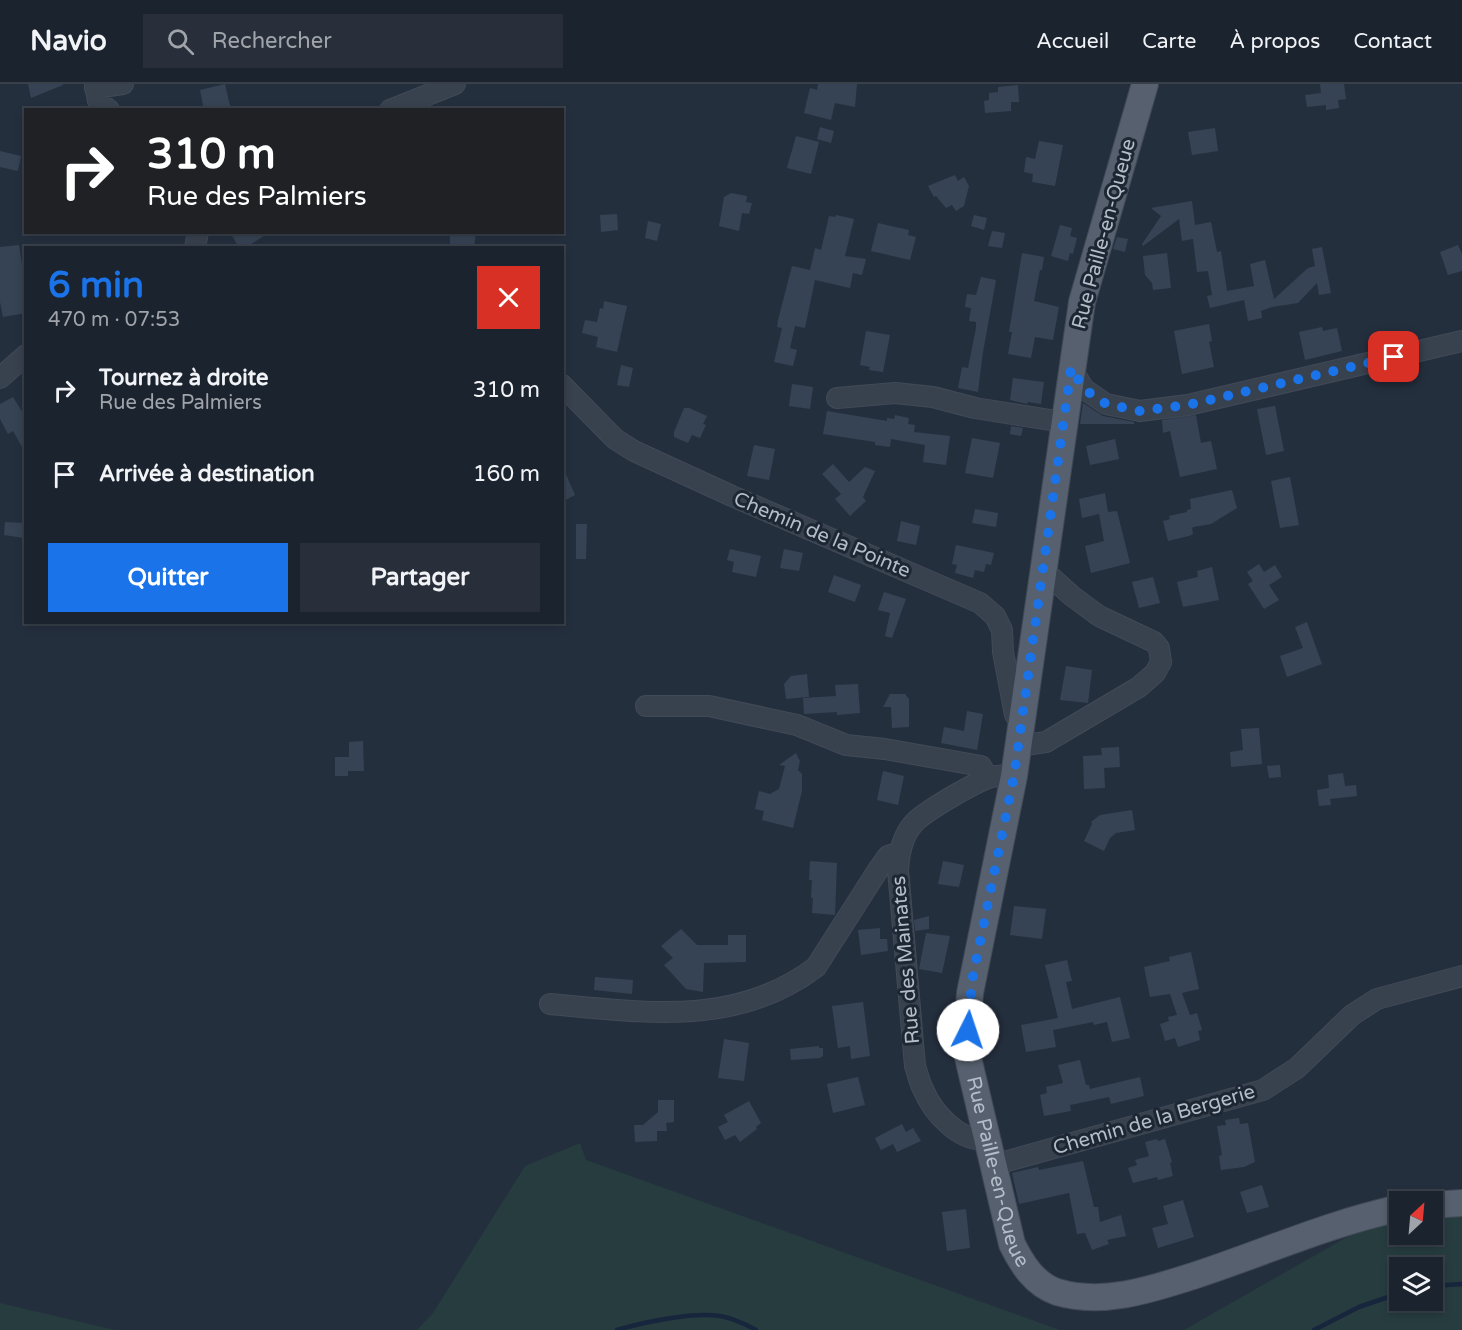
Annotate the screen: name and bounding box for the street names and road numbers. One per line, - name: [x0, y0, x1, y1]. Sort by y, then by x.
- street label: Rue Paille-en-Queue: [1067, 136, 1141, 332]
- street label: Chemin de la Pointe: [730, 487, 914, 583]
- street label: Rue des Mainates: [887, 875, 925, 1045]
- street label: Rue Paille-en-Queue: [961, 1074, 1034, 1272]
- street label: Chemin de la Bergerie: [1050, 1080, 1258, 1160]

